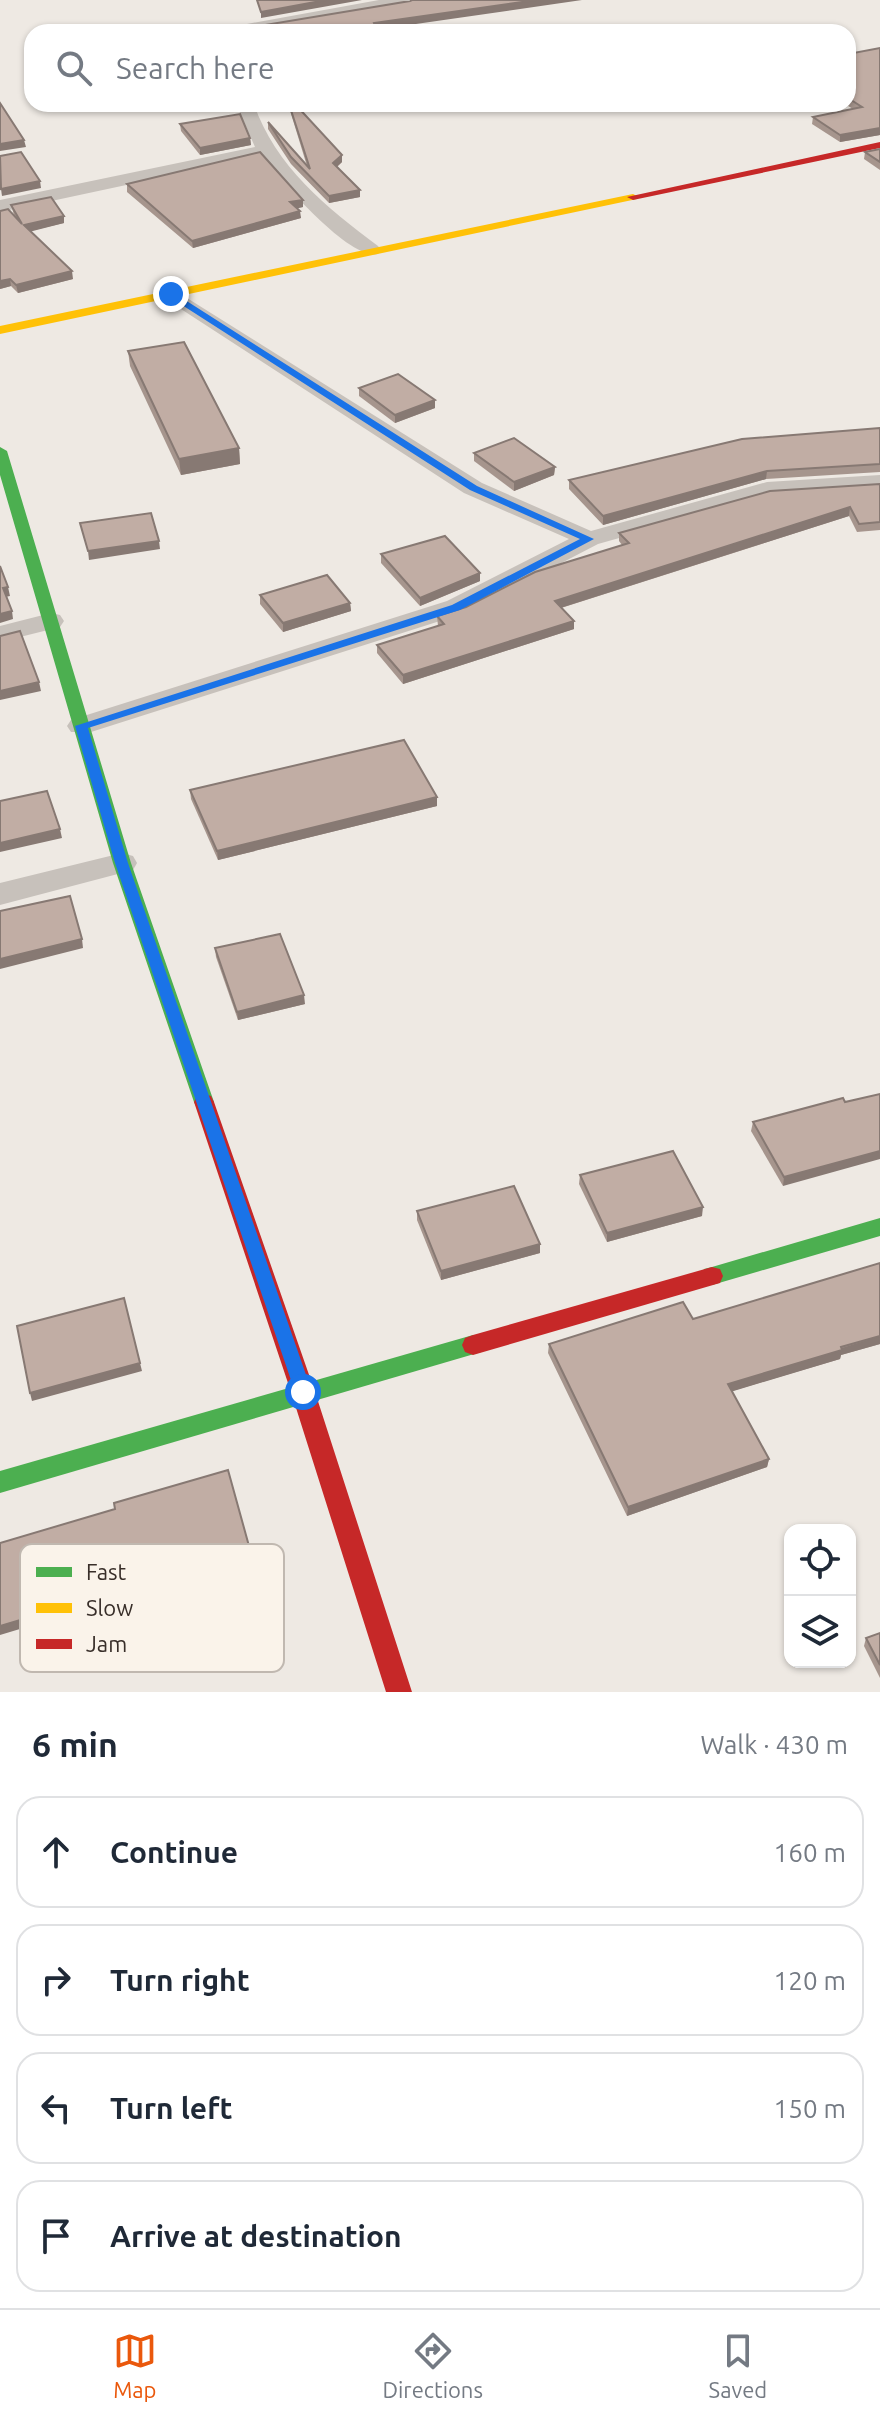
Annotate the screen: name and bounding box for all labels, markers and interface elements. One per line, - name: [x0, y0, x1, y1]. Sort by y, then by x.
- search box: [24, 24, 856, 112]
- icon: search: [52, 46, 96, 90]
- text: Search here: [116, 51, 275, 85]
- route end: [153, 276, 189, 312]
- route start: [285, 1374, 321, 1410]
- map controls: [784, 1524, 856, 1668]
- button: locate: [784, 1524, 856, 1596]
- legend: [20, 1544, 284, 1672]
- text: Fast: [86, 1559, 127, 1584]
- text: Slow: [86, 1595, 133, 1620]
- button: layers: [784, 1596, 856, 1668]
- text: Jam: [86, 1631, 127, 1656]
- text: 6 min: [32, 1725, 118, 1763]
- text: Walk · 430 m: [700, 1730, 848, 1759]
- icon: ahead: [34, 1830, 78, 1874]
- text: Continue: [110, 1835, 238, 1869]
- text: 160 m: [774, 1838, 846, 1867]
- icon: right: [34, 1958, 78, 2002]
- text: Turn right: [110, 1963, 250, 1997]
- text: 120 m: [774, 1966, 846, 1995]
- icon: left: [34, 2086, 78, 2130]
- text: Turn left: [110, 2091, 232, 2125]
- text: 150 m: [774, 2094, 846, 2123]
- icon: arrive: [34, 2214, 78, 2258]
- text: Arrive at destination: [110, 2219, 402, 2253]
- tab: Map: [113, 2329, 157, 2402]
- tab: Directions: [382, 2329, 483, 2402]
- tab: Saved: [709, 2329, 767, 2402]

